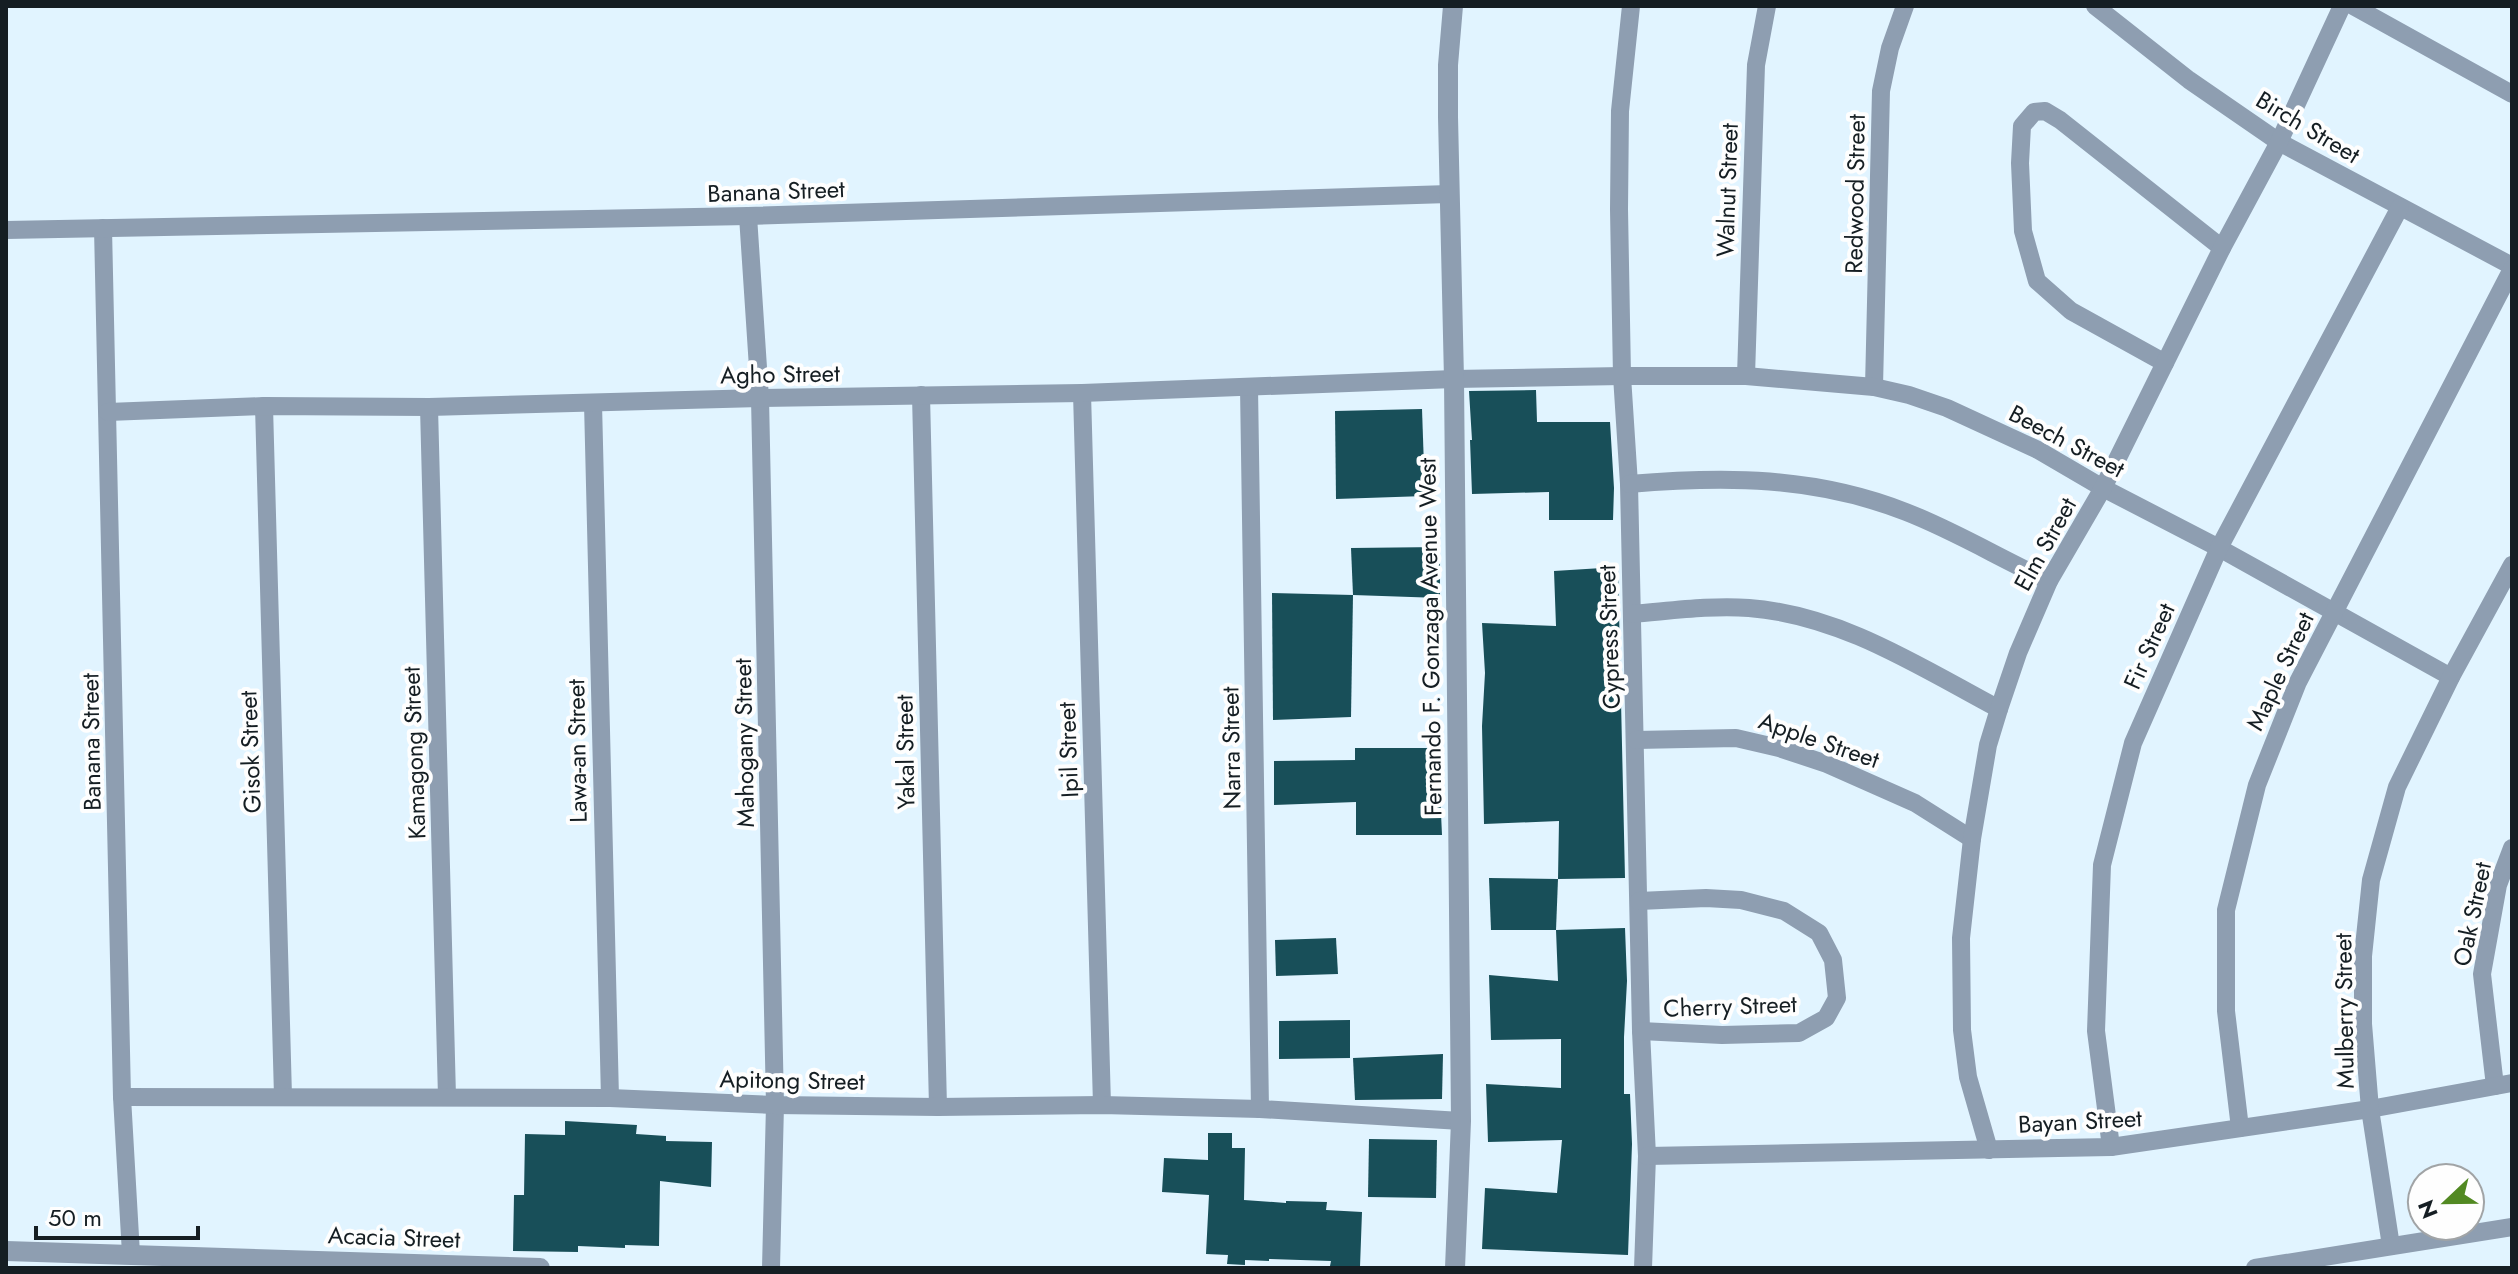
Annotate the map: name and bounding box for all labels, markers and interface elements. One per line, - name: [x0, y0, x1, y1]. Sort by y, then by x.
- street label: Birch Street: [2249, 82, 2367, 172]
- street label: Redwood Street: [1836, 114, 1874, 274]
- street label: Walnut Street: [1707, 122, 1747, 257]
- street label: Banana Street: [707, 171, 846, 211]
- street label: Agho Street: [720, 355, 840, 393]
- street label: Beech Street: [2003, 396, 2131, 486]
- street label: Fernando F. Gonzaga Avenue West: [1409, 457, 1451, 816]
- street label: Elm Street: [2005, 491, 2085, 597]
- street label: Cypress Street: [1589, 564, 1629, 710]
- street label: Fir Street: [2115, 597, 2184, 695]
- street label: Maple Street: [2237, 606, 2323, 736]
- street label: Mahogany Street: [725, 658, 763, 828]
- street label: Kamagong Street: [393, 666, 435, 840]
- street label: Banana Street: [72, 673, 110, 811]
- street label: Lawa-an Street: [558, 679, 596, 823]
- street label: Narra Street: [1212, 686, 1250, 810]
- street label: Gisok Street: [230, 690, 270, 814]
- street label: Yakal Street: [886, 694, 923, 810]
- street label: Ipil Street: [1049, 701, 1087, 798]
- street label: Apple Street: [1754, 703, 1884, 777]
- street label: Oak Street: [2444, 859, 2500, 969]
- street label: Mulberry Street: [2325, 933, 2363, 1089]
- street label: Cherry Street: [1663, 986, 1798, 1026]
- street label: Apitong Street: [719, 1061, 865, 1099]
- street label: Bayan Street: [2017, 1100, 2143, 1142]
- north arrow: [2406, 1162, 2486, 1242]
- scale bar: [36, 1190, 198, 1240]
- text: N: [2409, 1195, 2446, 1224]
- text: 50 m: [48, 1200, 102, 1235]
- street label: Acacia Street: [327, 1217, 461, 1257]

